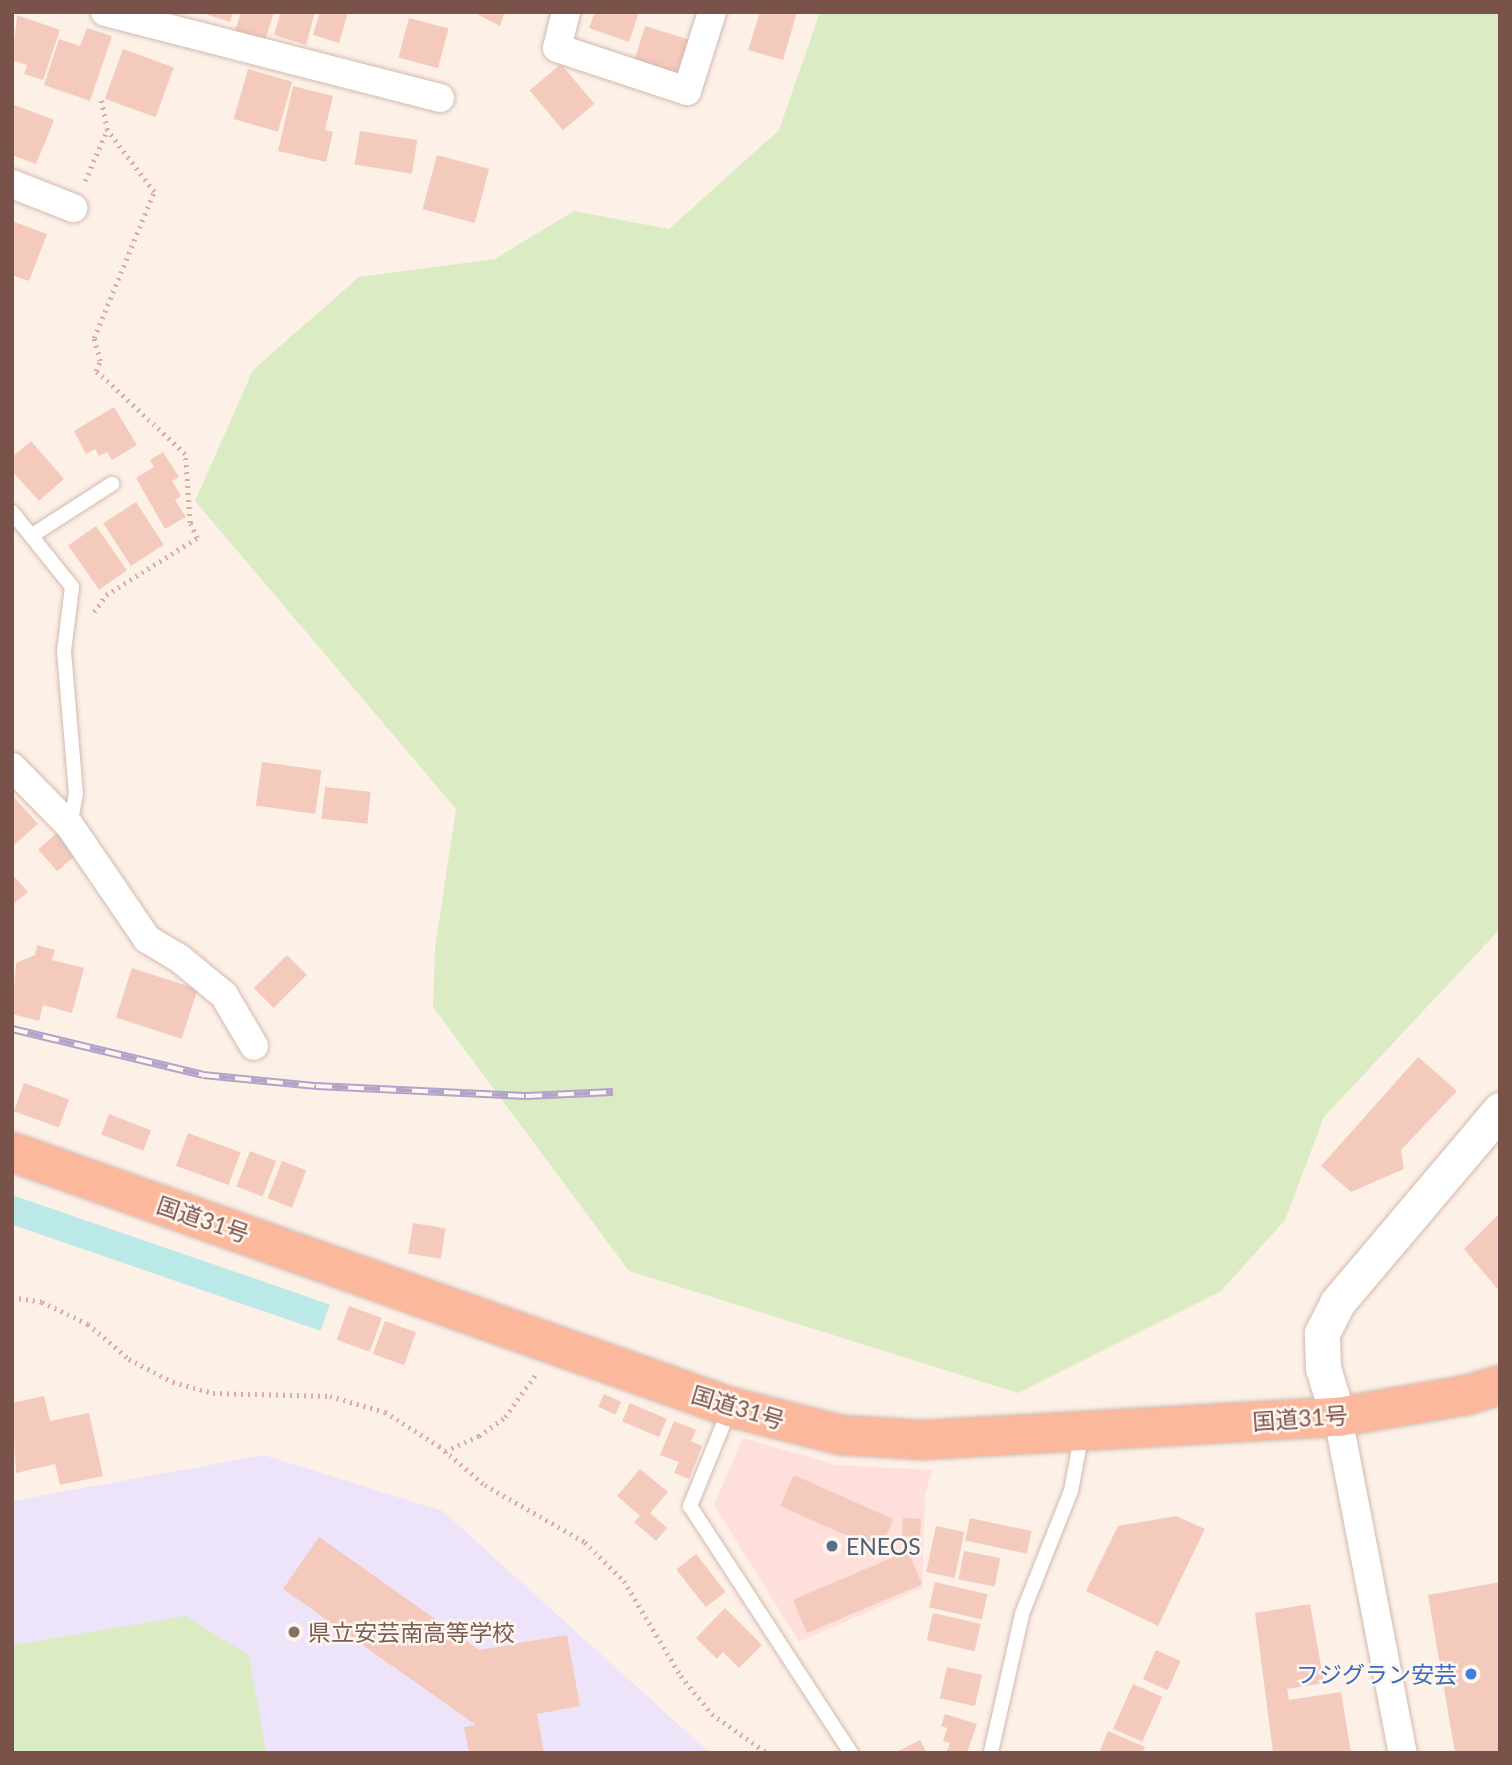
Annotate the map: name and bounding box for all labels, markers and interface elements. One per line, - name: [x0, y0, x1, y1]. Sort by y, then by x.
- street label: 国道31号: [153, 1190, 253, 1248]
- street label: 国道31号: [688, 1380, 788, 1434]
- street label: 国道31号: [1251, 1401, 1349, 1435]
- place label: ENEOS: [846, 1532, 921, 1560]
- marker: ENEOS: [824, 1538, 840, 1554]
- place label: 県立安芸南高等学校: [308, 1618, 515, 1646]
- marker: 県立安芸南高等学校: [286, 1624, 302, 1640]
- place label: フジグラン安芸: [1296, 1660, 1457, 1688]
- marker: フジグラン安芸: [1463, 1666, 1479, 1682]

